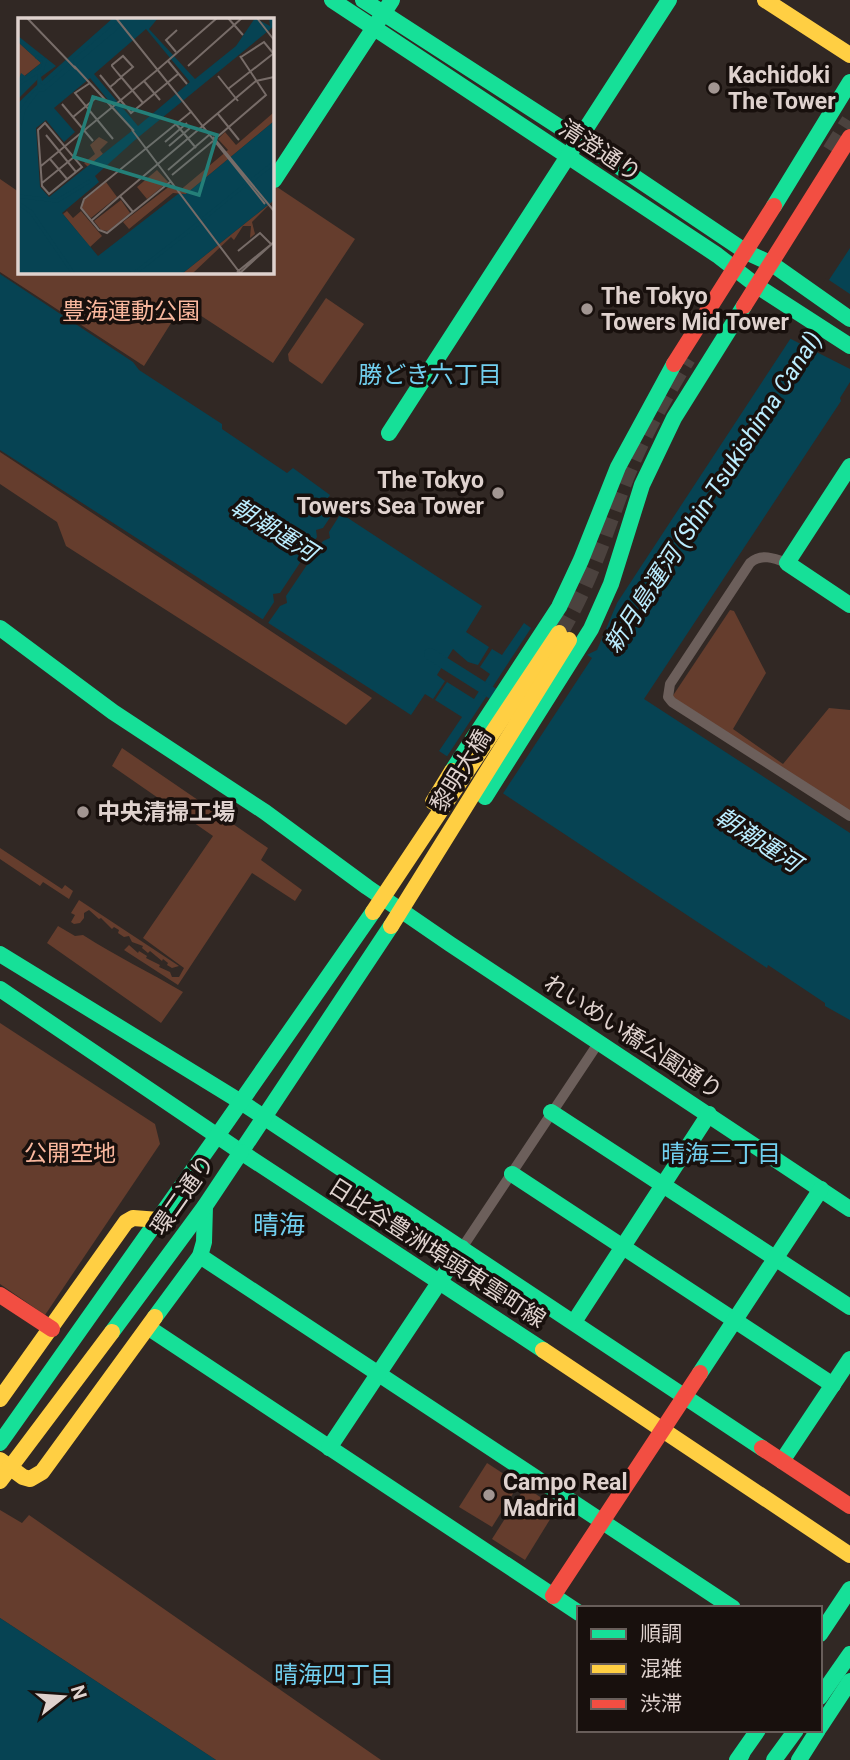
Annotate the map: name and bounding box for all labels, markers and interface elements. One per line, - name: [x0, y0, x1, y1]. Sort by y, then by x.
- inset map: [18, 18, 273, 273]
- place label: Kachidoki The Tower: [728, 62, 836, 115]
- marker: Kachidoki The Tower: [706, 80, 722, 96]
- street label: 清澄通り: [554, 115, 646, 187]
- place label: The Tokyo Towers Mid Tower: [601, 283, 789, 336]
- park label: 豊海運動公園: [62, 298, 200, 325]
- marker: The Tokyo Towers Mid Tower: [579, 301, 595, 317]
- water label: 新月島運河 (Shin-Tsukishima Canal): [599, 326, 827, 658]
- district label: 勝どき六丁目: [358, 361, 502, 389]
- place label: The Tokyo Towers Sea Tower: [296, 467, 485, 520]
- marker: The Tokyo Towers Sea Tower: [490, 485, 506, 501]
- water label: 朝潮運河: [226, 493, 326, 569]
- street label: 黎明大橋: [425, 725, 497, 817]
- place label: 中央清掃工場: [97, 799, 235, 826]
- water label: 朝潮運河: [710, 802, 809, 880]
- marker: 中央清掃工場: [75, 804, 91, 820]
- street label: れいめい橋公園通り: [539, 969, 727, 1105]
- park label: 公開空地: [24, 1140, 116, 1167]
- district label: 晴海三丁目: [661, 1140, 781, 1168]
- street label: 環二通り: [146, 1150, 220, 1240]
- street label: 日比谷豊洲埠頭東雲町線: [324, 1173, 550, 1333]
- district label: 晴海: [253, 1210, 305, 1240]
- place label: Campo Real Madrid: [503, 1469, 627, 1522]
- marker: Campo Real Madrid: [481, 1487, 497, 1503]
- legend: [577, 1606, 822, 1732]
- text: 順調: [640, 1622, 682, 1646]
- text: 混雑: [640, 1657, 682, 1681]
- district label: 晴海四丁目: [274, 1661, 394, 1689]
- north arrow: [28, 1662, 98, 1732]
- text: N: [66, 1682, 92, 1702]
- text: 渋滞: [640, 1692, 682, 1716]

